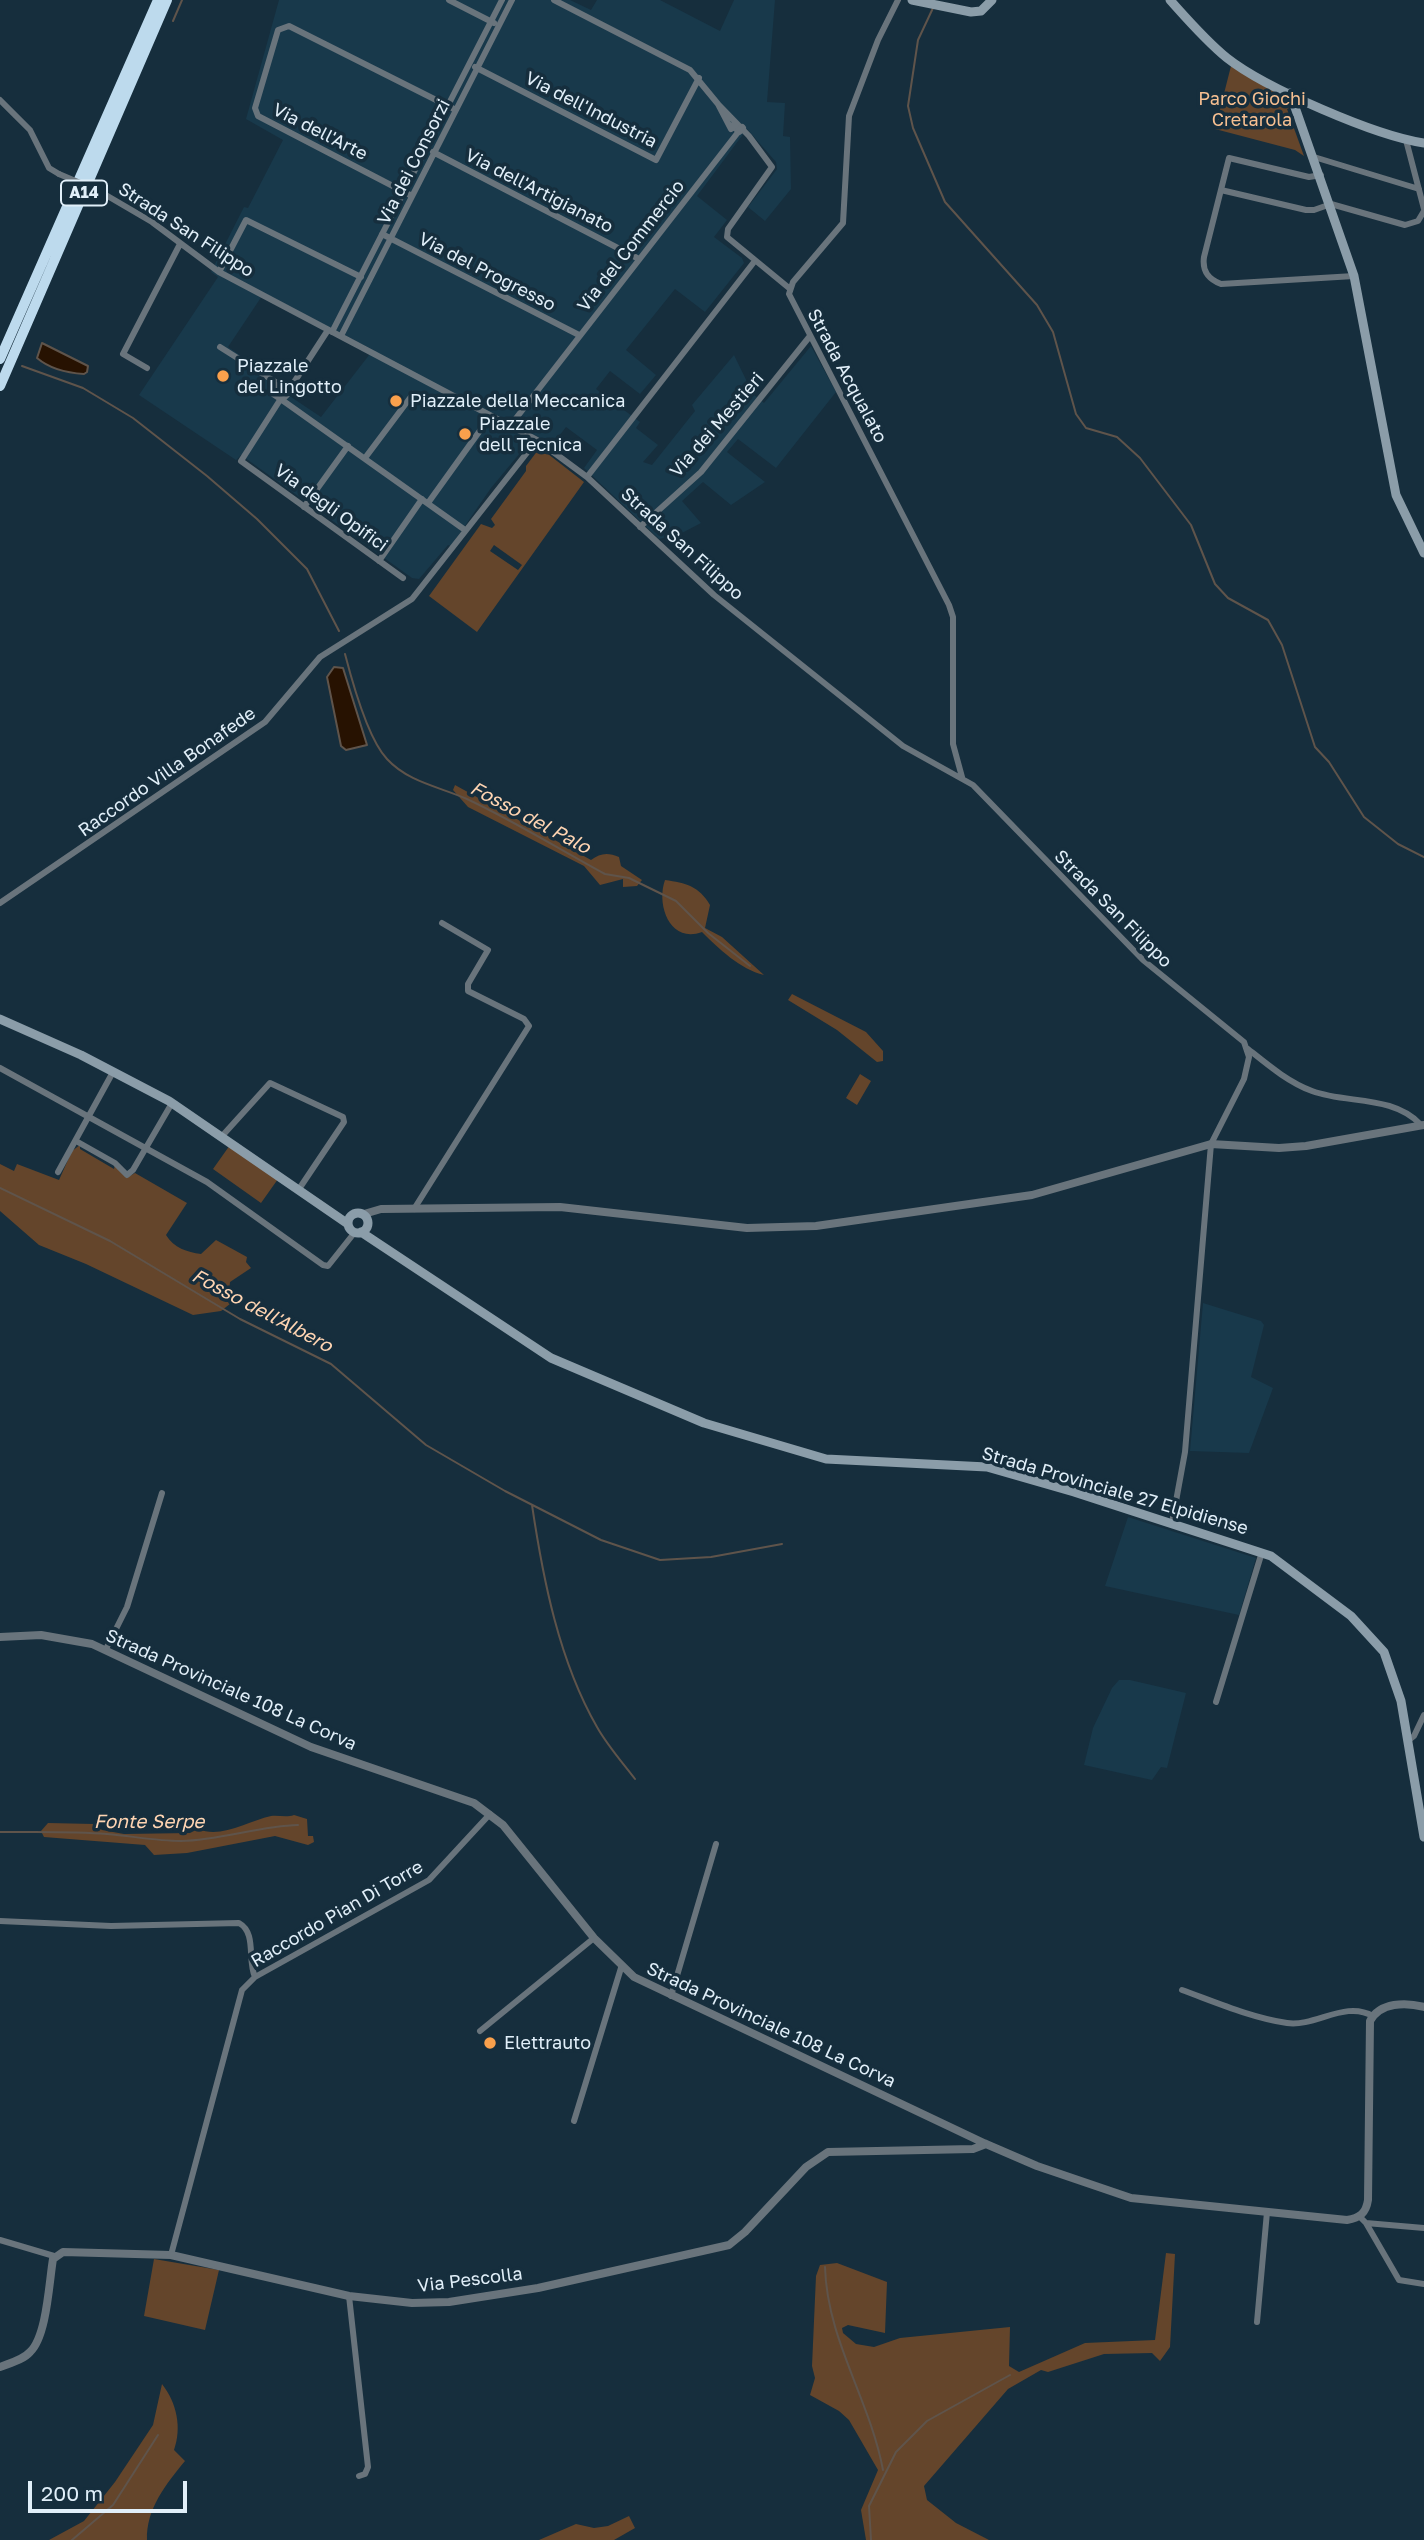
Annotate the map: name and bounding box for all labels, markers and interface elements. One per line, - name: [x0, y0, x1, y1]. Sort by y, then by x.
- street label: Via dell'Industria: [521, 67, 661, 153]
- park label: Parco Giochi Cretarola: [1198, 88, 1306, 130]
- street label: Via dei Consorzi: [373, 96, 455, 228]
- street label: Via dell'Arte: [269, 99, 371, 165]
- street label: Via dell'Artigianato: [461, 144, 617, 238]
- street label: Via del Commercio: [573, 176, 689, 316]
- street label: Strada San Filippo: [114, 178, 258, 282]
- road number: A14: [61, 181, 107, 206]
- street label: Via del Progresso: [415, 228, 559, 316]
- street label: Strada Acqualato: [803, 305, 891, 447]
- place label: Piazzale del Lingotto: [237, 355, 342, 398]
- marker: Piazzale del Lingotto: [215, 368, 231, 384]
- street label: Via dei Mestieri: [665, 368, 769, 482]
- place label: Piazzale della Meccanica: [410, 390, 625, 412]
- marker: Piazzale della Meccanica: [388, 393, 404, 409]
- place label: Piazzale dell Tecnica: [479, 413, 582, 456]
- marker: Piazzale dell Tecnica: [457, 426, 473, 442]
- street label: Via degli Opifici: [270, 460, 392, 556]
- street label: Strada San Filippo: [616, 483, 748, 605]
- street label: Raccordo Villa Bonafede: [74, 703, 260, 841]
- water label: Fosso del Palo: [466, 777, 594, 859]
- street label: Strada San Filippo: [1050, 846, 1176, 972]
- water label: Fosso dell'Albero: [188, 1264, 336, 1358]
- street label: Strada Provinciale 27 Elpidiense: [979, 1443, 1251, 1539]
- street label: Strada Provinciale 108 La Corva: [102, 1625, 360, 1755]
- water label: Fonte Serpe: [94, 1811, 204, 1833]
- street label: Raccordo Pian Di Torre: [247, 1856, 427, 1972]
- street label: Strada Provinciale 108 La Corva: [643, 1958, 899, 2092]
- place label: Elettrauto: [504, 2032, 591, 2054]
- marker: Elettrauto: [482, 2035, 498, 2051]
- street label: Via Pescolla: [416, 2263, 524, 2297]
- scale bar: [32, 2466, 191, 2510]
- text: 200 m: [41, 2480, 103, 2506]

